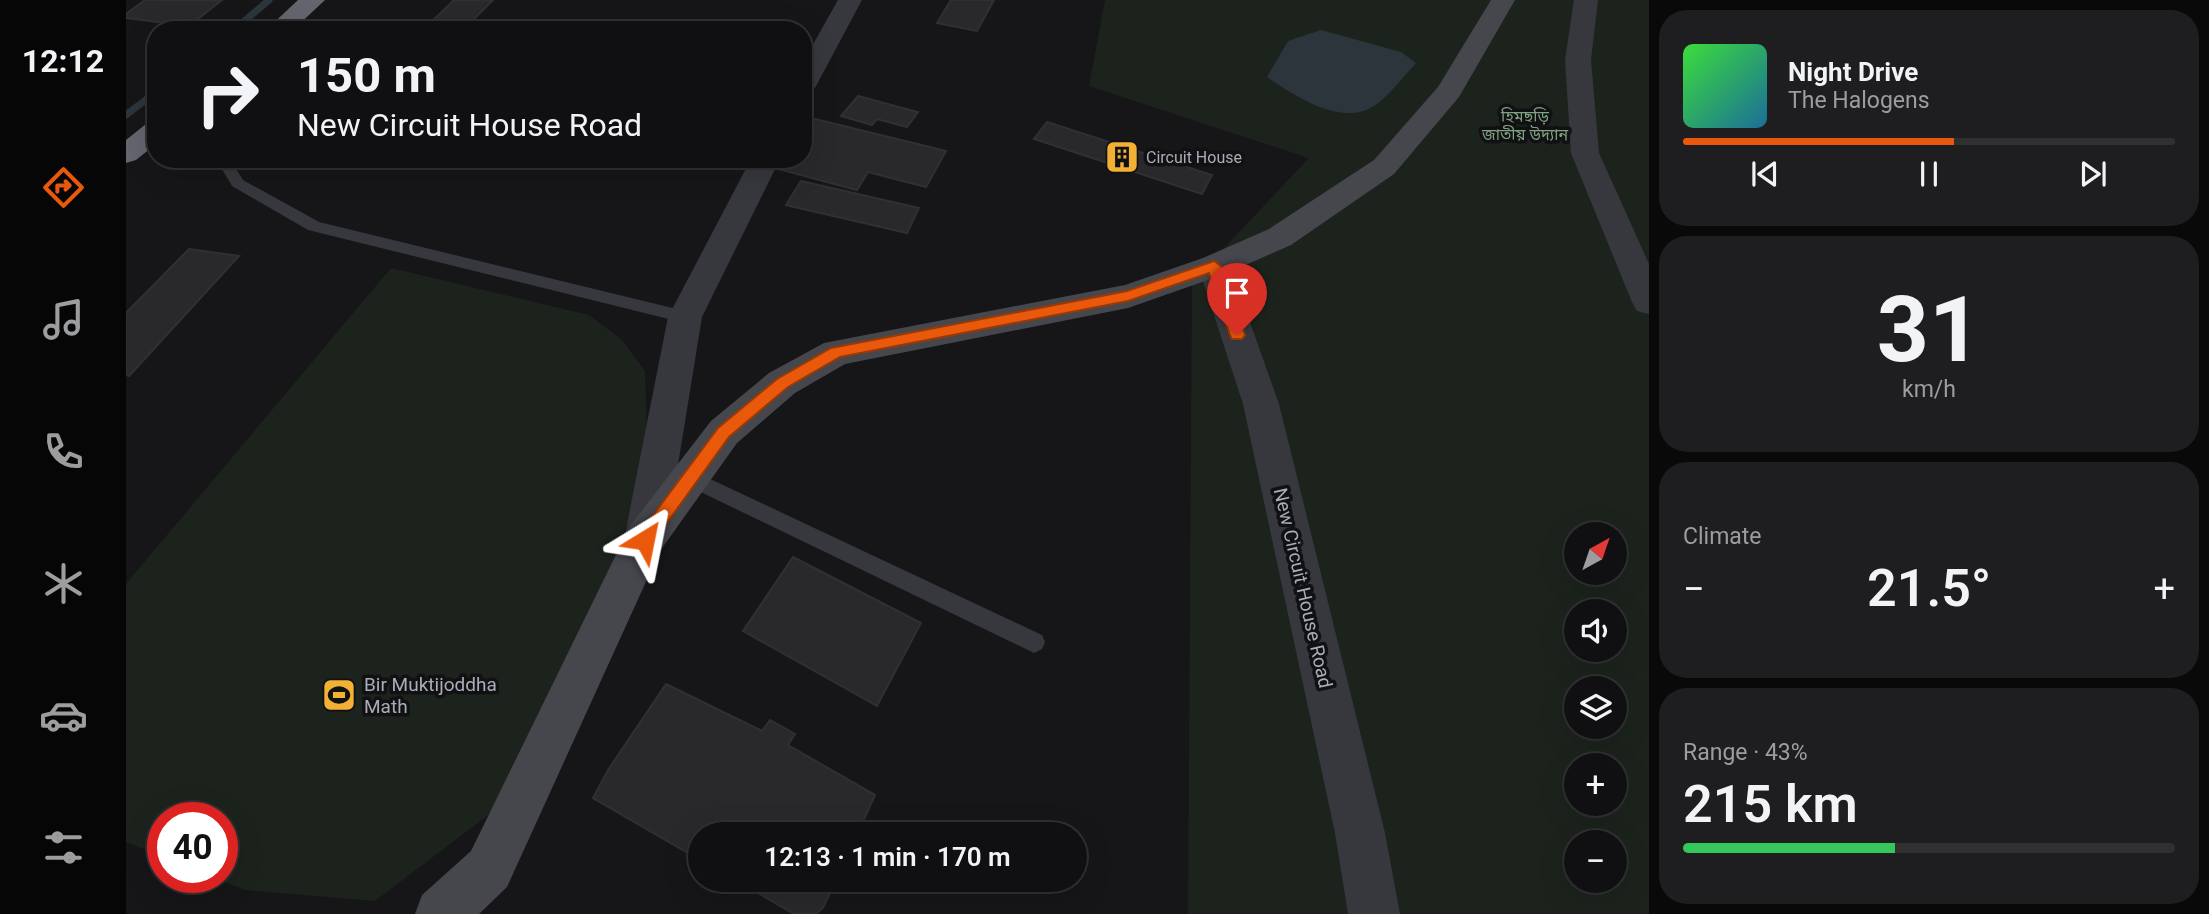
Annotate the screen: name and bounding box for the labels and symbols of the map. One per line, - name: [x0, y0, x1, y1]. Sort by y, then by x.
- park label: হিমছড়ি জাতীয় উদ্যান: [1481, 107, 1568, 144]
- building icon: Circuit House: [1103, 138, 1141, 176]
- place label: Circuit House: [1146, 148, 1242, 167]
- pin: [1207, 263, 1267, 335]
- street label: New Circuit House Road: [1269, 486, 1337, 690]
- position arrow: [608, 503, 682, 577]
- north arrow: [1564, 522, 1628, 584]
- place label: Bir Muktijoddha Math: [364, 673, 497, 718]
- sports icon: Bir Muktijoddha Math: [320, 676, 358, 714]
- speed limit sign: 40: [147, 802, 238, 893]

